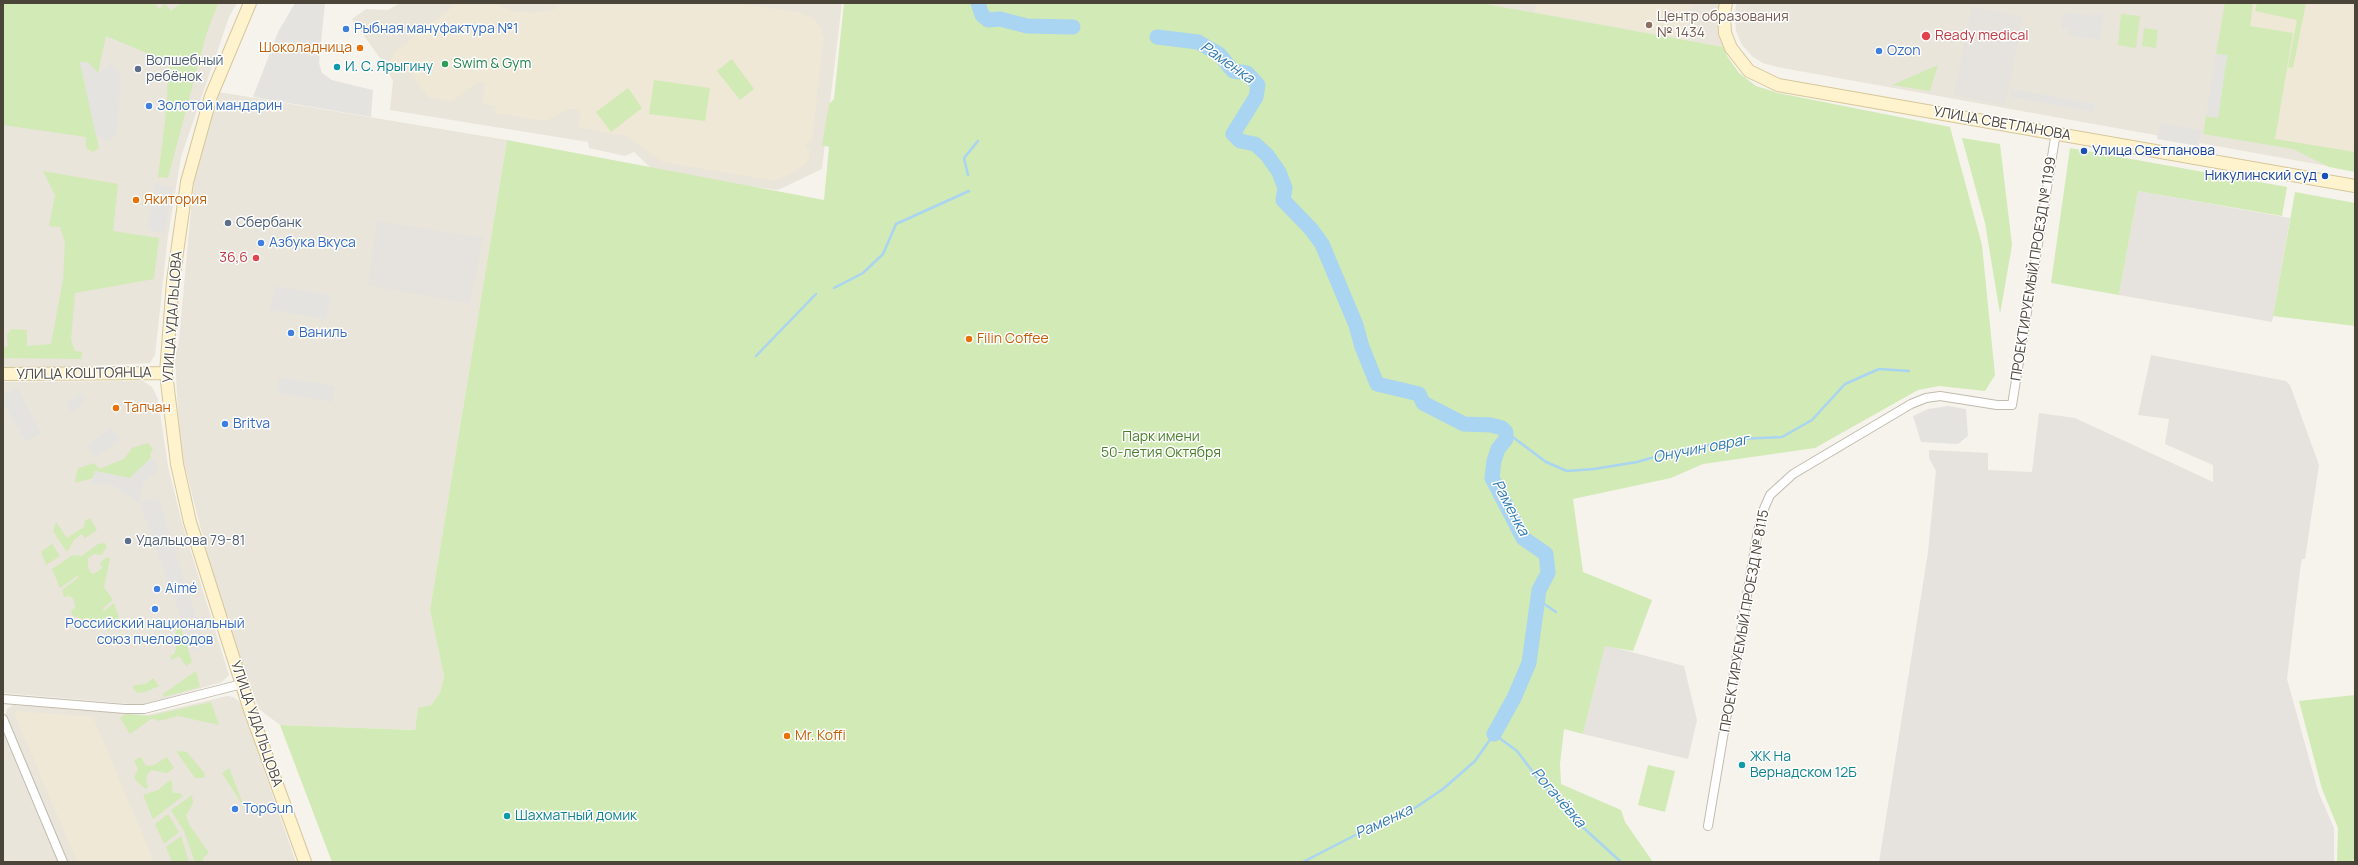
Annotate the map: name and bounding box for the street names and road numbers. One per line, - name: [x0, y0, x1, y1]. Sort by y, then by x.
- street label: УЛИЦА СВЕТЛАНОВА: [1932, 104, 2072, 144]
- street label: ПРОЕКТИРУЕМЫЙ ПРОЕЗД № 1199: [2008, 156, 2060, 382]
- street label: УЛИЦА УДАЛЬЦОВА: [160, 250, 186, 384]
- street label: УЛИЦА КОШТОЯНЦА: [16, 364, 152, 384]
- street label: ПРОЕКТИРУЕМЫЙ ПРОЕЗД № 8115: [1717, 508, 1773, 734]
- street label: УЛИЦА УДАЛЬЦОВА: [227, 659, 285, 789]

